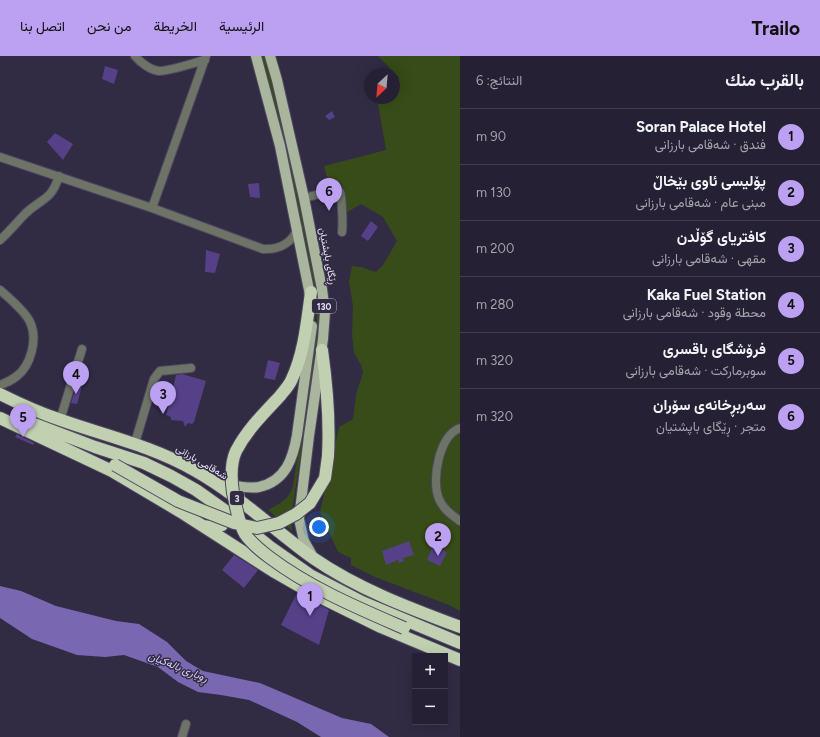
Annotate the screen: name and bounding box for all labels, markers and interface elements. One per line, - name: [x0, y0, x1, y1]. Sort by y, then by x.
- text: Trailo: [752, 17, 800, 40]
- text: اتصل بنا: [20, 18, 65, 35]
- text: من نحن: [87, 18, 132, 35]
- text: الخريطة: [154, 18, 197, 35]
- text: الرئيسية: [219, 18, 264, 35]
- north arrow: [364, 68, 400, 104]
- text: بالقرب منك: [725, 70, 804, 90]
- text: النتائج: 6: [476, 73, 522, 88]
- text: Soran Palace Hotel: [636, 118, 766, 136]
- text: 90 m: [476, 129, 506, 144]
- text: 1: [788, 129, 794, 144]
- text: فندق · شەقامی بارزانی: [655, 137, 766, 152]
- text: پۆلیسی ئاوی بێخاڵ: [653, 172, 766, 190]
- pin: 6: [316, 178, 342, 211]
- text: 130 m: [476, 185, 511, 200]
- text: 2: [787, 185, 795, 200]
- text: مبنى عام · شەقامی بارزانی: [636, 195, 766, 210]
- street label: ڕێگای باپشتیان: [314, 227, 340, 286]
- text: کافتریای گۆڵدن: [677, 228, 766, 246]
- text: 200 m: [476, 241, 514, 256]
- text: 3: [787, 241, 795, 256]
- text: مقهى · شەقامی بارزانی: [652, 251, 766, 266]
- text: Kaka Fuel Station: [647, 286, 766, 304]
- text: 280 m: [476, 297, 514, 312]
- text: 4: [787, 297, 795, 312]
- road number: 130: [312, 299, 336, 313]
- text: محطة وقود · شەقامی بارزانی: [623, 305, 766, 320]
- text: فرۆشگای باقسری: [663, 340, 766, 358]
- text: 320 m: [476, 353, 513, 368]
- text: 5: [787, 353, 795, 368]
- pin: 4: [63, 361, 89, 394]
- text: سوبرماركت · شەقامی بارزانی: [626, 363, 766, 378]
- pin: 3: [150, 381, 176, 414]
- text: سەربڕخانەی سۆران: [653, 396, 766, 414]
- pin: 5: [10, 404, 36, 437]
- text: 320 m: [476, 409, 513, 424]
- text: 6: [787, 409, 795, 424]
- text: متجر · ڕێگای باپشتیان: [656, 419, 766, 434]
- street label: شەقامی بارزانی: [174, 441, 230, 483]
- road number: 3: [230, 491, 244, 505]
- your location: [309, 517, 329, 537]
- pin: 2: [425, 523, 451, 556]
- pin: 1: [297, 583, 323, 616]
- water label: ڕوباری بالەکیان: [145, 649, 210, 688]
- map controls: [412, 653, 448, 725]
- button: +: [412, 653, 448, 689]
- button: −: [412, 689, 448, 725]

